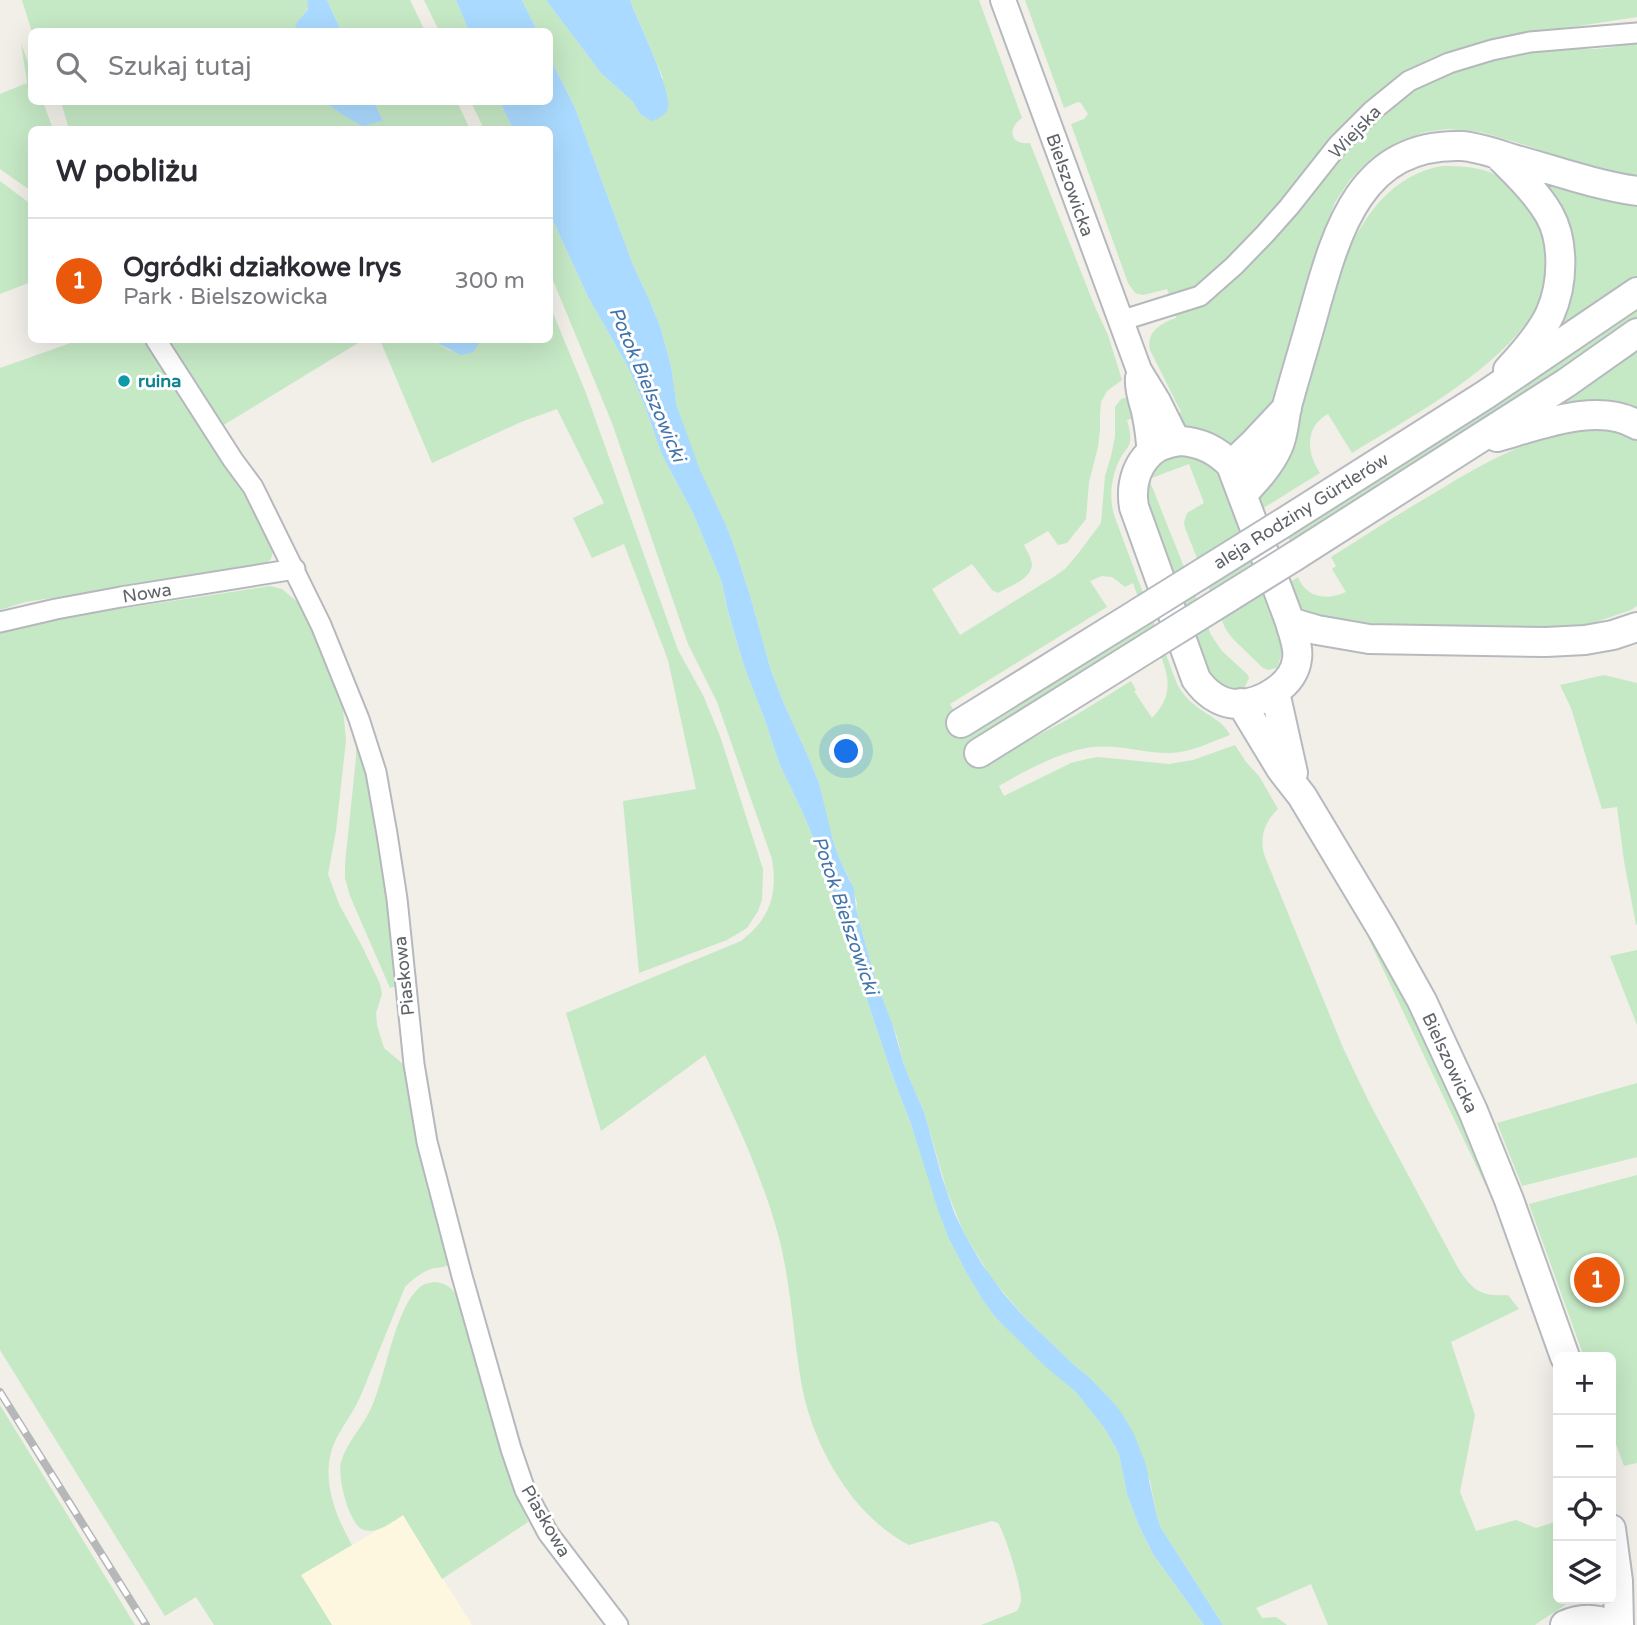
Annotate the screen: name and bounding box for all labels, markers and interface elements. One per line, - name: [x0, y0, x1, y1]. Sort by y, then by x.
- search box: [28, 28, 553, 105]
- icon: search: [52, 48, 90, 86]
- text: Szukaj tutaj: [108, 51, 252, 82]
- street label: Wiejska: [1324, 101, 1386, 163]
- street label: Bielszowicka: [1041, 131, 1099, 239]
- text: W pobliżu: [56, 153, 198, 190]
- text: Ogródki działkowe Irys: [123, 252, 401, 283]
- text: 1: [72, 267, 86, 295]
- text: 300 m: [455, 267, 525, 295]
- text: Park · Bielszowicka: [123, 283, 328, 311]
- water label: Potok Bielszowicki: [604, 304, 691, 467]
- place label: ruina: [138, 370, 181, 392]
- marker: ruina: [116, 373, 132, 389]
- street label: aleja Rodziny Gürtlerów: [1209, 448, 1393, 574]
- street label: Nowa: [121, 578, 173, 608]
- your location: [829, 734, 863, 768]
- water label: Potok Bielszowicki: [808, 833, 883, 1000]
- street label: Piaskowa: [389, 935, 419, 1017]
- street label: Bielszowicka: [1417, 1009, 1483, 1117]
- pin: 1: [1574, 1254, 1620, 1306]
- map controls: [1553, 1352, 1616, 1604]
- button: +: [1553, 1352, 1616, 1415]
- button: −: [1553, 1415, 1616, 1478]
- button: locate: [1553, 1478, 1616, 1541]
- street label: Piaskowa: [516, 1481, 576, 1561]
- button: layers: [1553, 1541, 1616, 1604]

